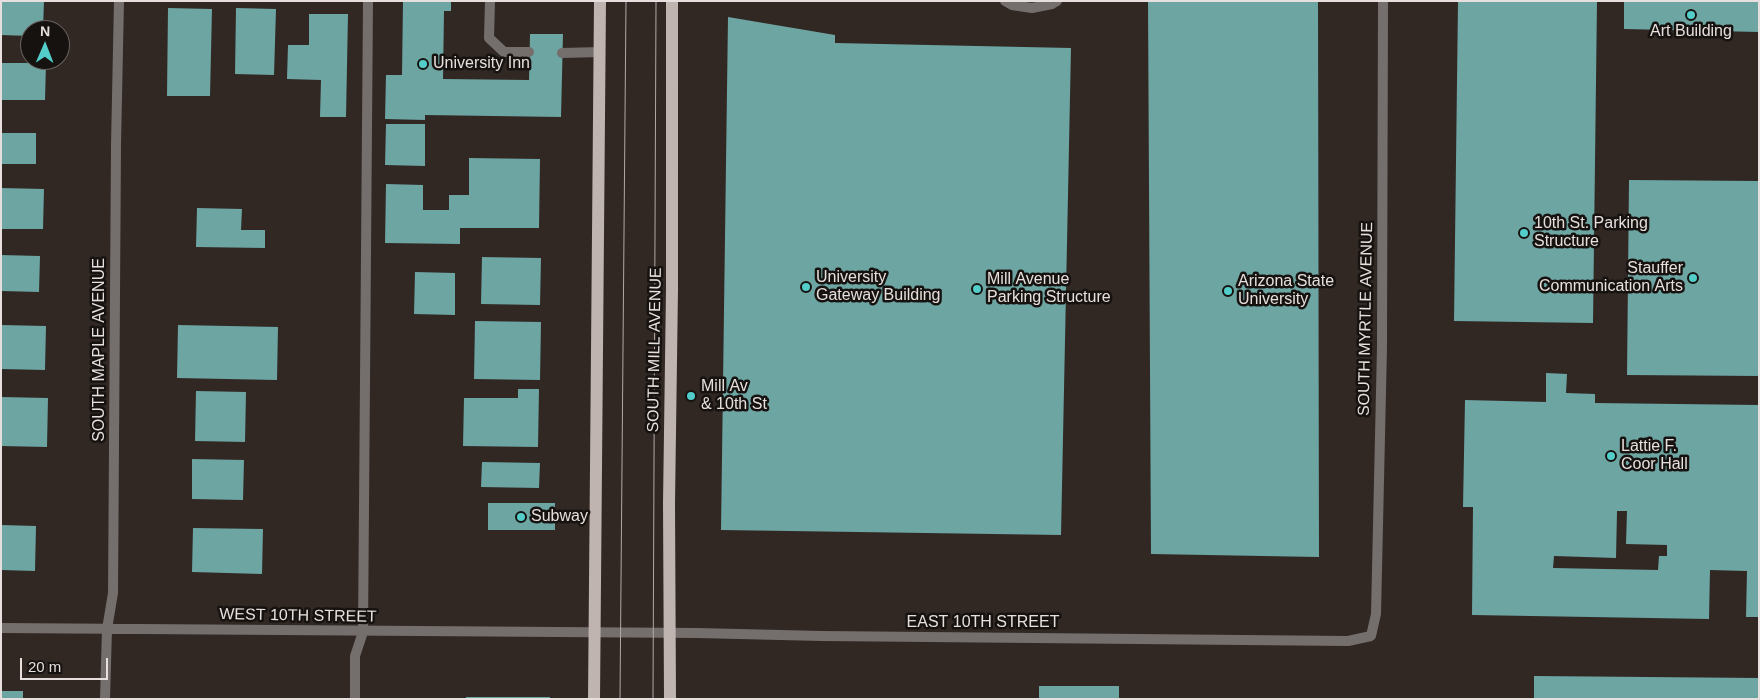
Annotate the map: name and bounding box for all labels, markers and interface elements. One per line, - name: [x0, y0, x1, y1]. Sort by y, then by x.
- marker: Art Building: [1685, 9, 1697, 21]
- north arrow: [20, 20, 70, 70]
- place label: Art Building: [1650, 22, 1732, 42]
- text: N: [40, 23, 50, 39]
- place label: University Inn: [433, 54, 530, 74]
- marker: University Inn: [417, 58, 429, 70]
- place label: 10th St. Parking Structure: [1534, 214, 1648, 252]
- street label: SOUTH MYRTLE AVENUE: [1355, 222, 1377, 416]
- marker: 10th St. Parking Structure: [1518, 227, 1530, 239]
- street label: SOUTH MAPLE AVENUE: [90, 258, 110, 442]
- place label: Stauffer Communication Arts: [1539, 259, 1683, 297]
- street label: SOUTH MILL AVENUE: [644, 267, 666, 433]
- place label: University Gateway Building: [816, 268, 941, 306]
- place label: Mill Avenue Parking Structure: [987, 270, 1111, 308]
- place label: Arizona State University: [1238, 272, 1334, 310]
- marker: Stauffer Communication Arts: [1687, 272, 1699, 284]
- marker: University Gateway Building: [800, 281, 812, 293]
- marker: Mill Avenue Parking Structure: [971, 283, 983, 295]
- marker: Arizona State University: [1222, 285, 1234, 297]
- place label: Mill Av & 10th St: [701, 377, 767, 415]
- marker: Mill Av & 10th St: [685, 390, 697, 402]
- place label: Lattie F. Coor Hall: [1621, 437, 1688, 475]
- marker: Lattie F. Coor Hall: [1605, 450, 1617, 462]
- place label: Subway: [531, 507, 588, 527]
- marker: Subway: [515, 511, 527, 523]
- street label: WEST 10TH STREET: [219, 605, 377, 627]
- street label: EAST 10TH STREET: [907, 613, 1059, 633]
- scale bar: [22, 648, 110, 680]
- text: 20 m: [28, 658, 61, 675]

